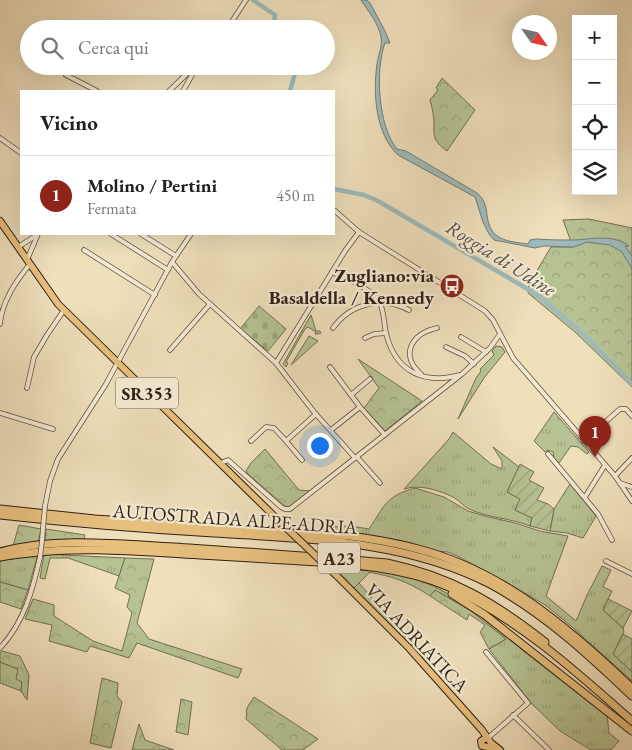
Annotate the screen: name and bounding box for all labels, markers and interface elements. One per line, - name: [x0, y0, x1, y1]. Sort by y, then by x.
- north arrow: [512, 15, 557, 60]
- map controls: [572, 15, 617, 195]
- button: +: [572, 15, 617, 60]
- search box: [20, 20, 335, 75]
- icon: search: [38, 34, 66, 62]
- text: Cerca qui: [78, 35, 149, 60]
- button: −: [572, 60, 617, 105]
- button: locate: [572, 105, 617, 150]
- text: Vicino: [40, 109, 98, 136]
- button: layers: [572, 150, 617, 195]
- text: Molino / Pertini: [87, 173, 217, 198]
- text: 1: [52, 185, 60, 206]
- text: 450 m: [276, 185, 315, 206]
- text: Fermata: [87, 198, 137, 219]
- water label: Roggia di Udine: [441, 214, 561, 302]
- place label: Zugliano:via Basaldella / Kennedy: [269, 263, 435, 310]
- bus stop icon: Zugliano:via Basaldella / Kennedy: [439, 273, 465, 299]
- road number: SR353: [116, 378, 178, 408]
- pin: 1: [579, 416, 611, 457]
- your location: [307, 433, 333, 459]
- street label: AUTOSTRADA ALPE-ADRIA: [111, 498, 359, 540]
- road number: A23: [318, 542, 360, 574]
- street label: VIA ADRIATICA: [360, 578, 475, 699]

